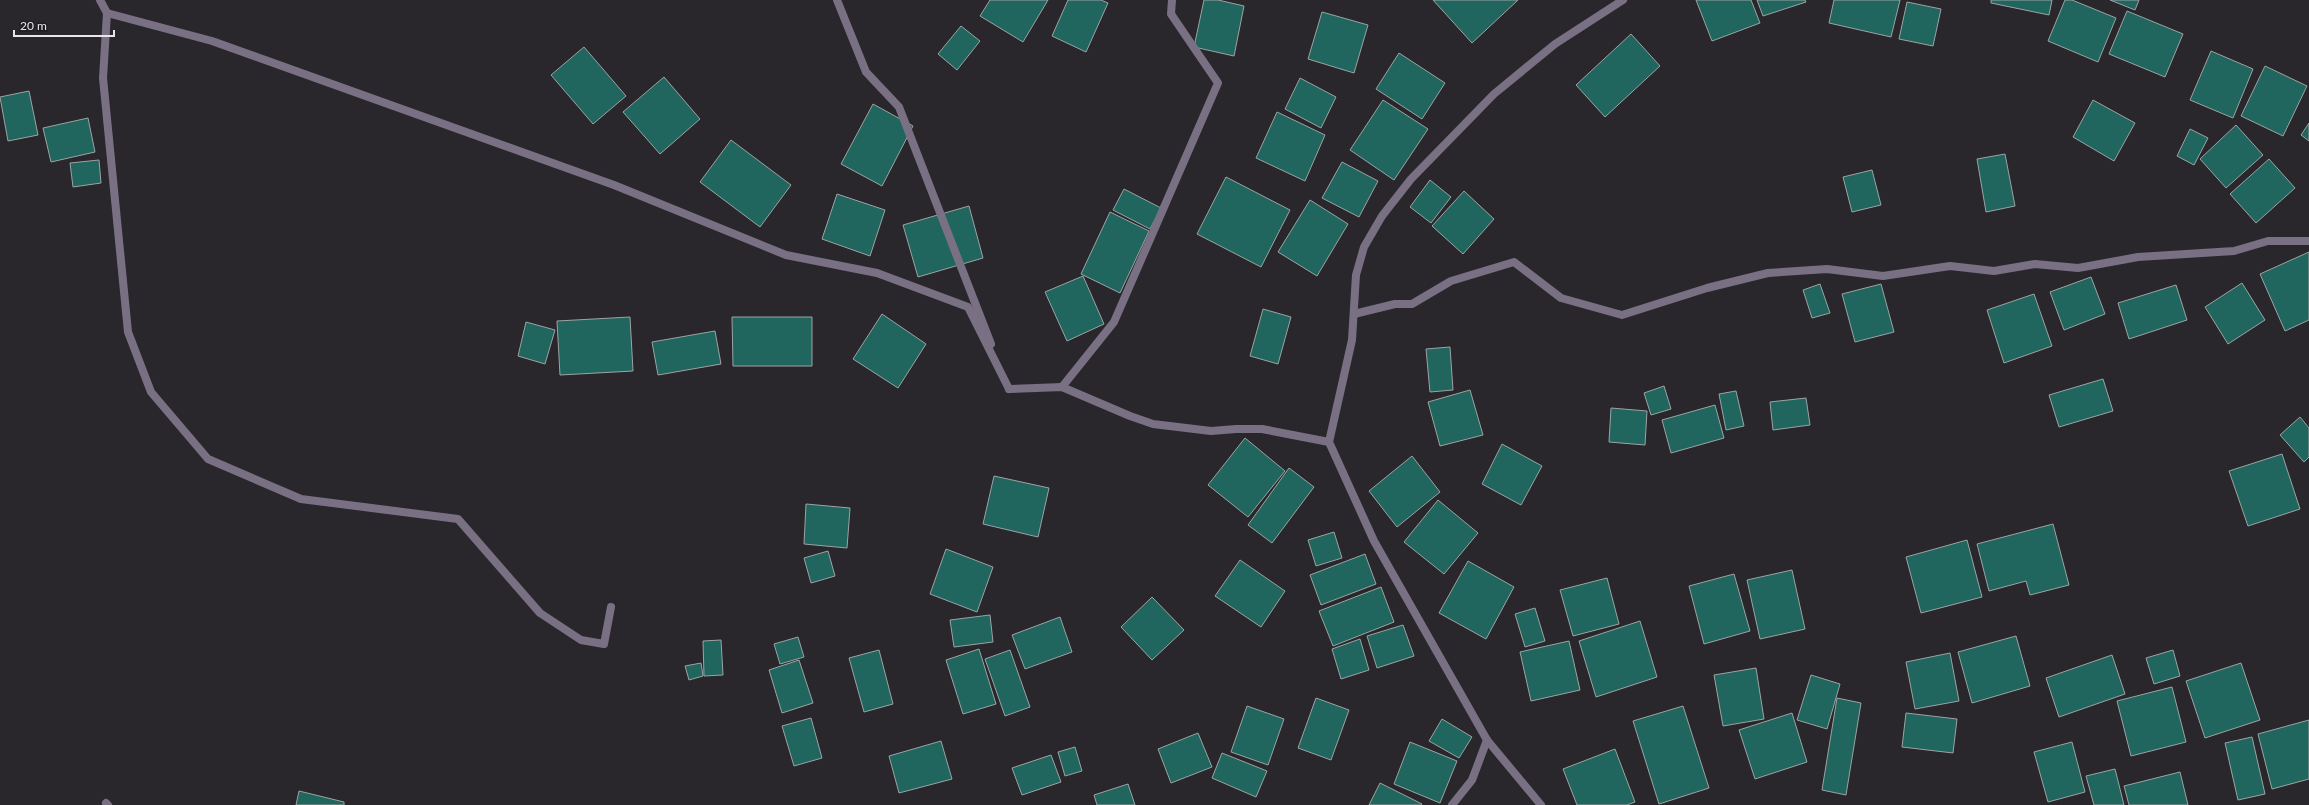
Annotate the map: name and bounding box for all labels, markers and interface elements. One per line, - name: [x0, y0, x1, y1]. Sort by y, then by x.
- scale bar: [14, 12, 114, 38]
- text: 20 m: [20, 18, 47, 33]

